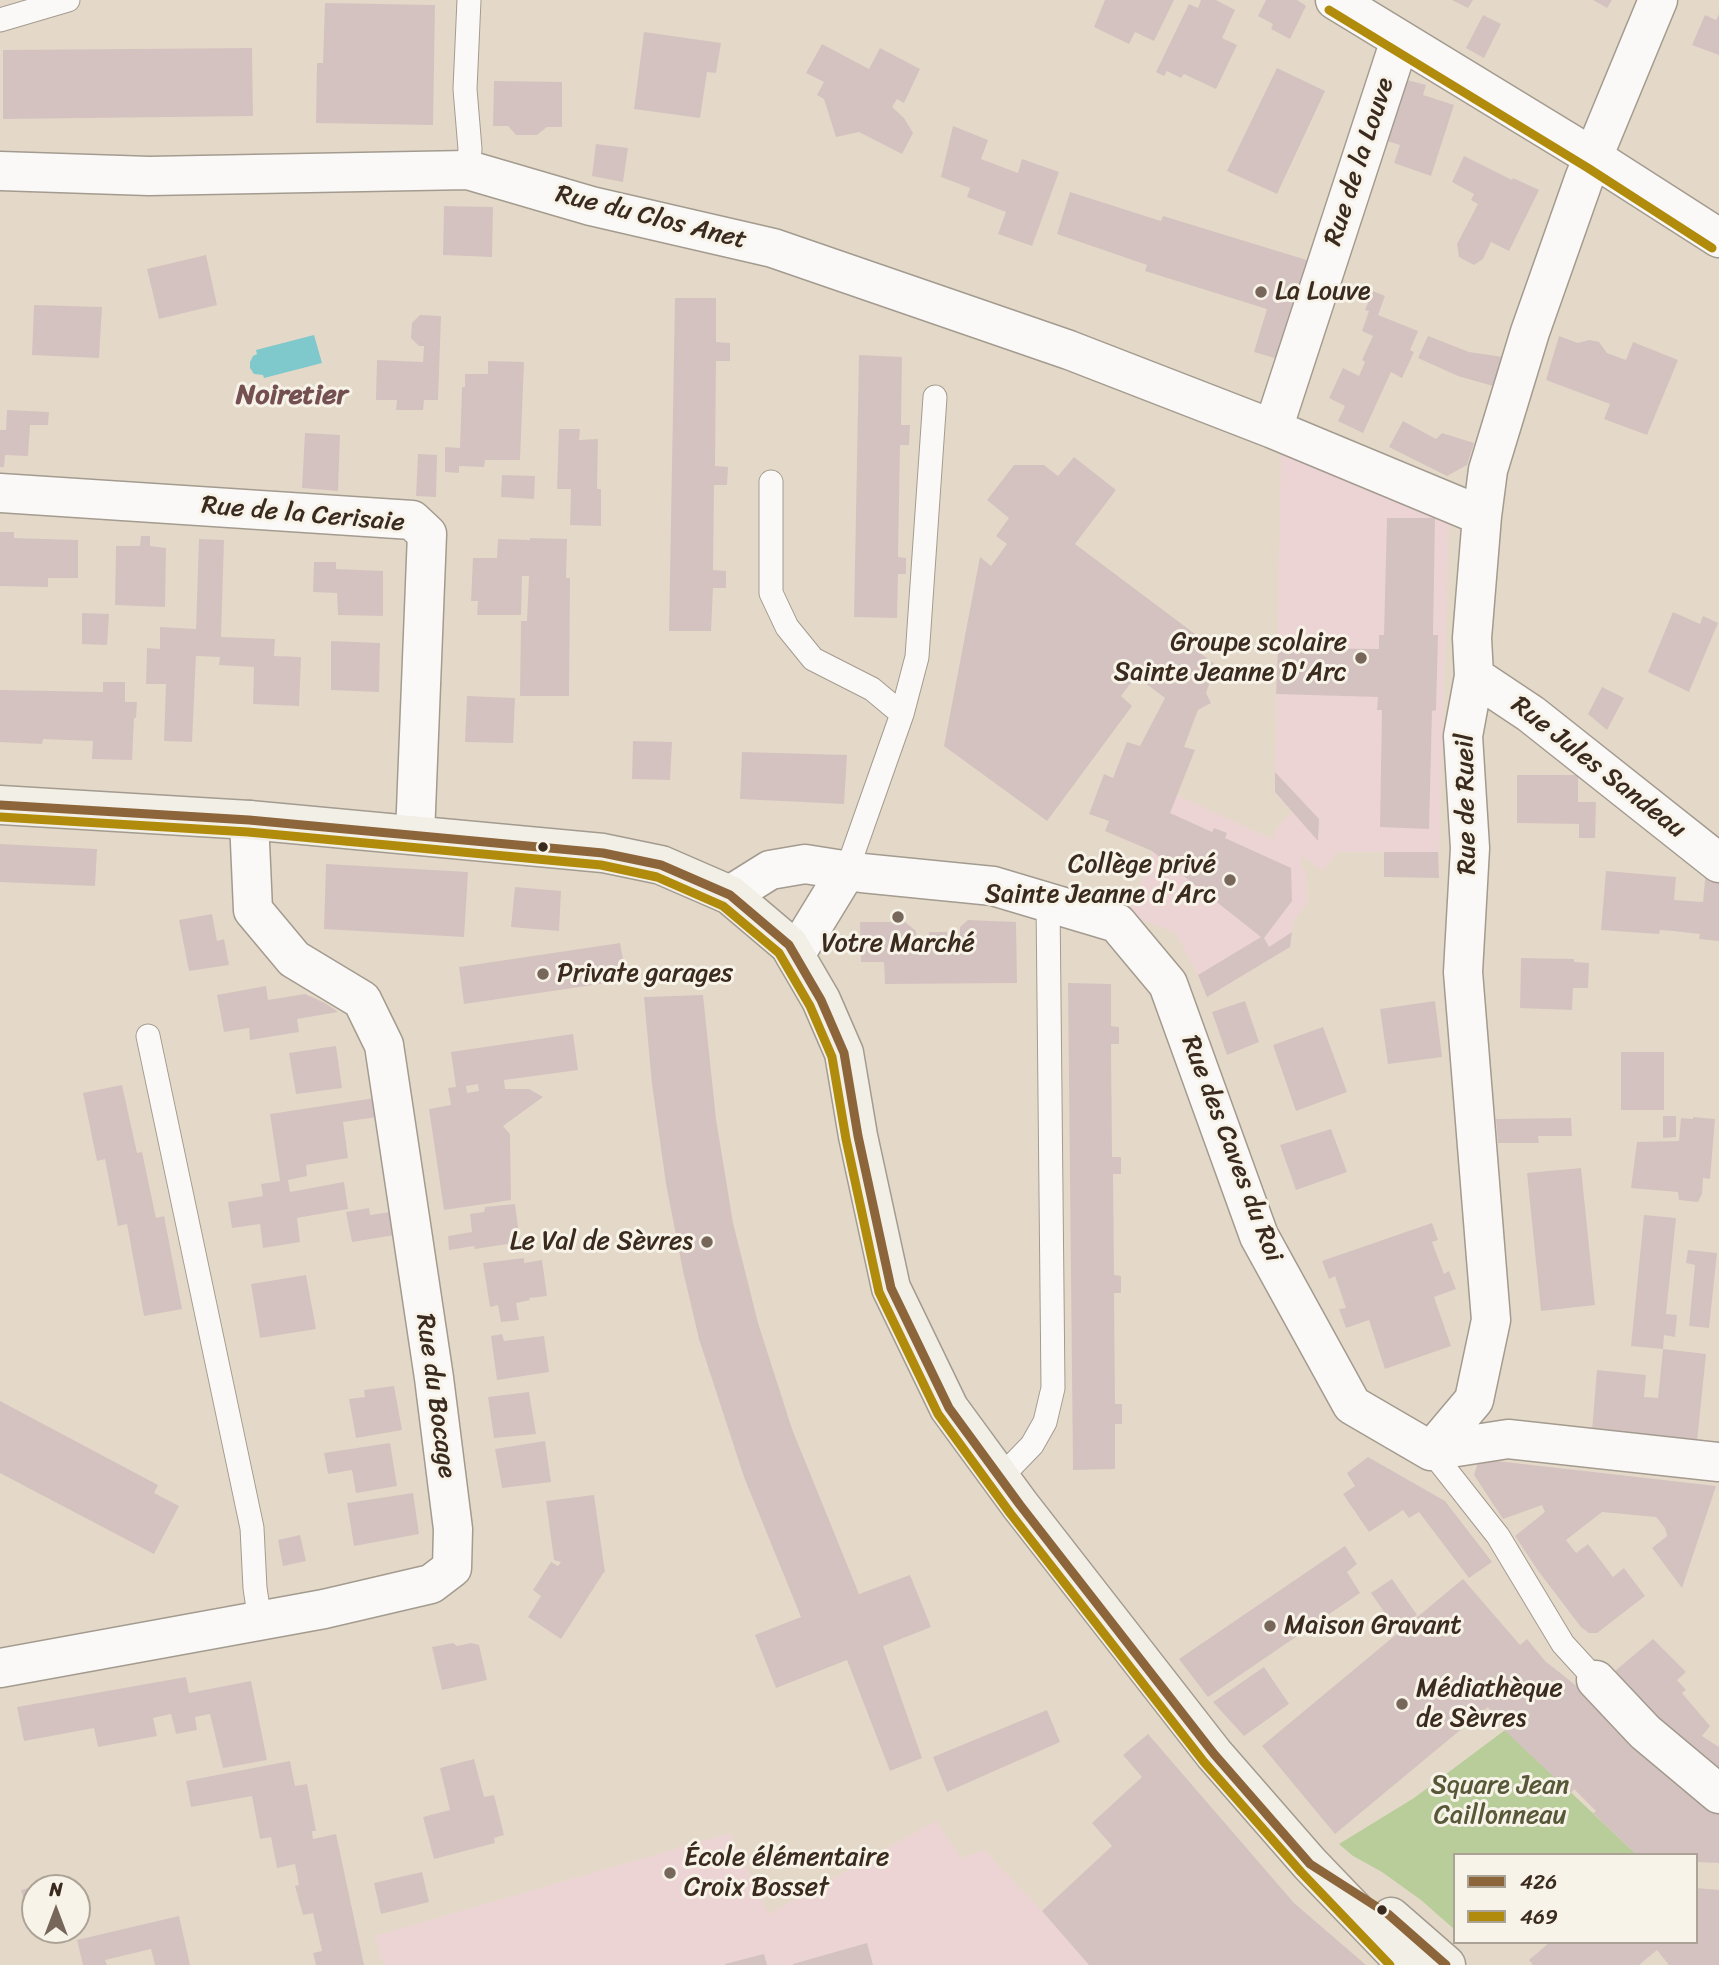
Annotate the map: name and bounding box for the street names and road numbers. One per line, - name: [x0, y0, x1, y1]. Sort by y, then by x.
- street label: Rue de la Louve: [1318, 74, 1402, 250]
- street label: Rue du Clos Anet: [552, 179, 750, 257]
- street label: Rue de la Cerisaie: [200, 491, 406, 539]
- street label: Rue Jules Sandeau: [1505, 690, 1691, 846]
- street label: Rue de Rueil: [1450, 733, 1484, 875]
- street label: Rue des Caves du Roi: [1173, 1032, 1289, 1266]
- street label: Rue du Bocage: [408, 1312, 462, 1480]

